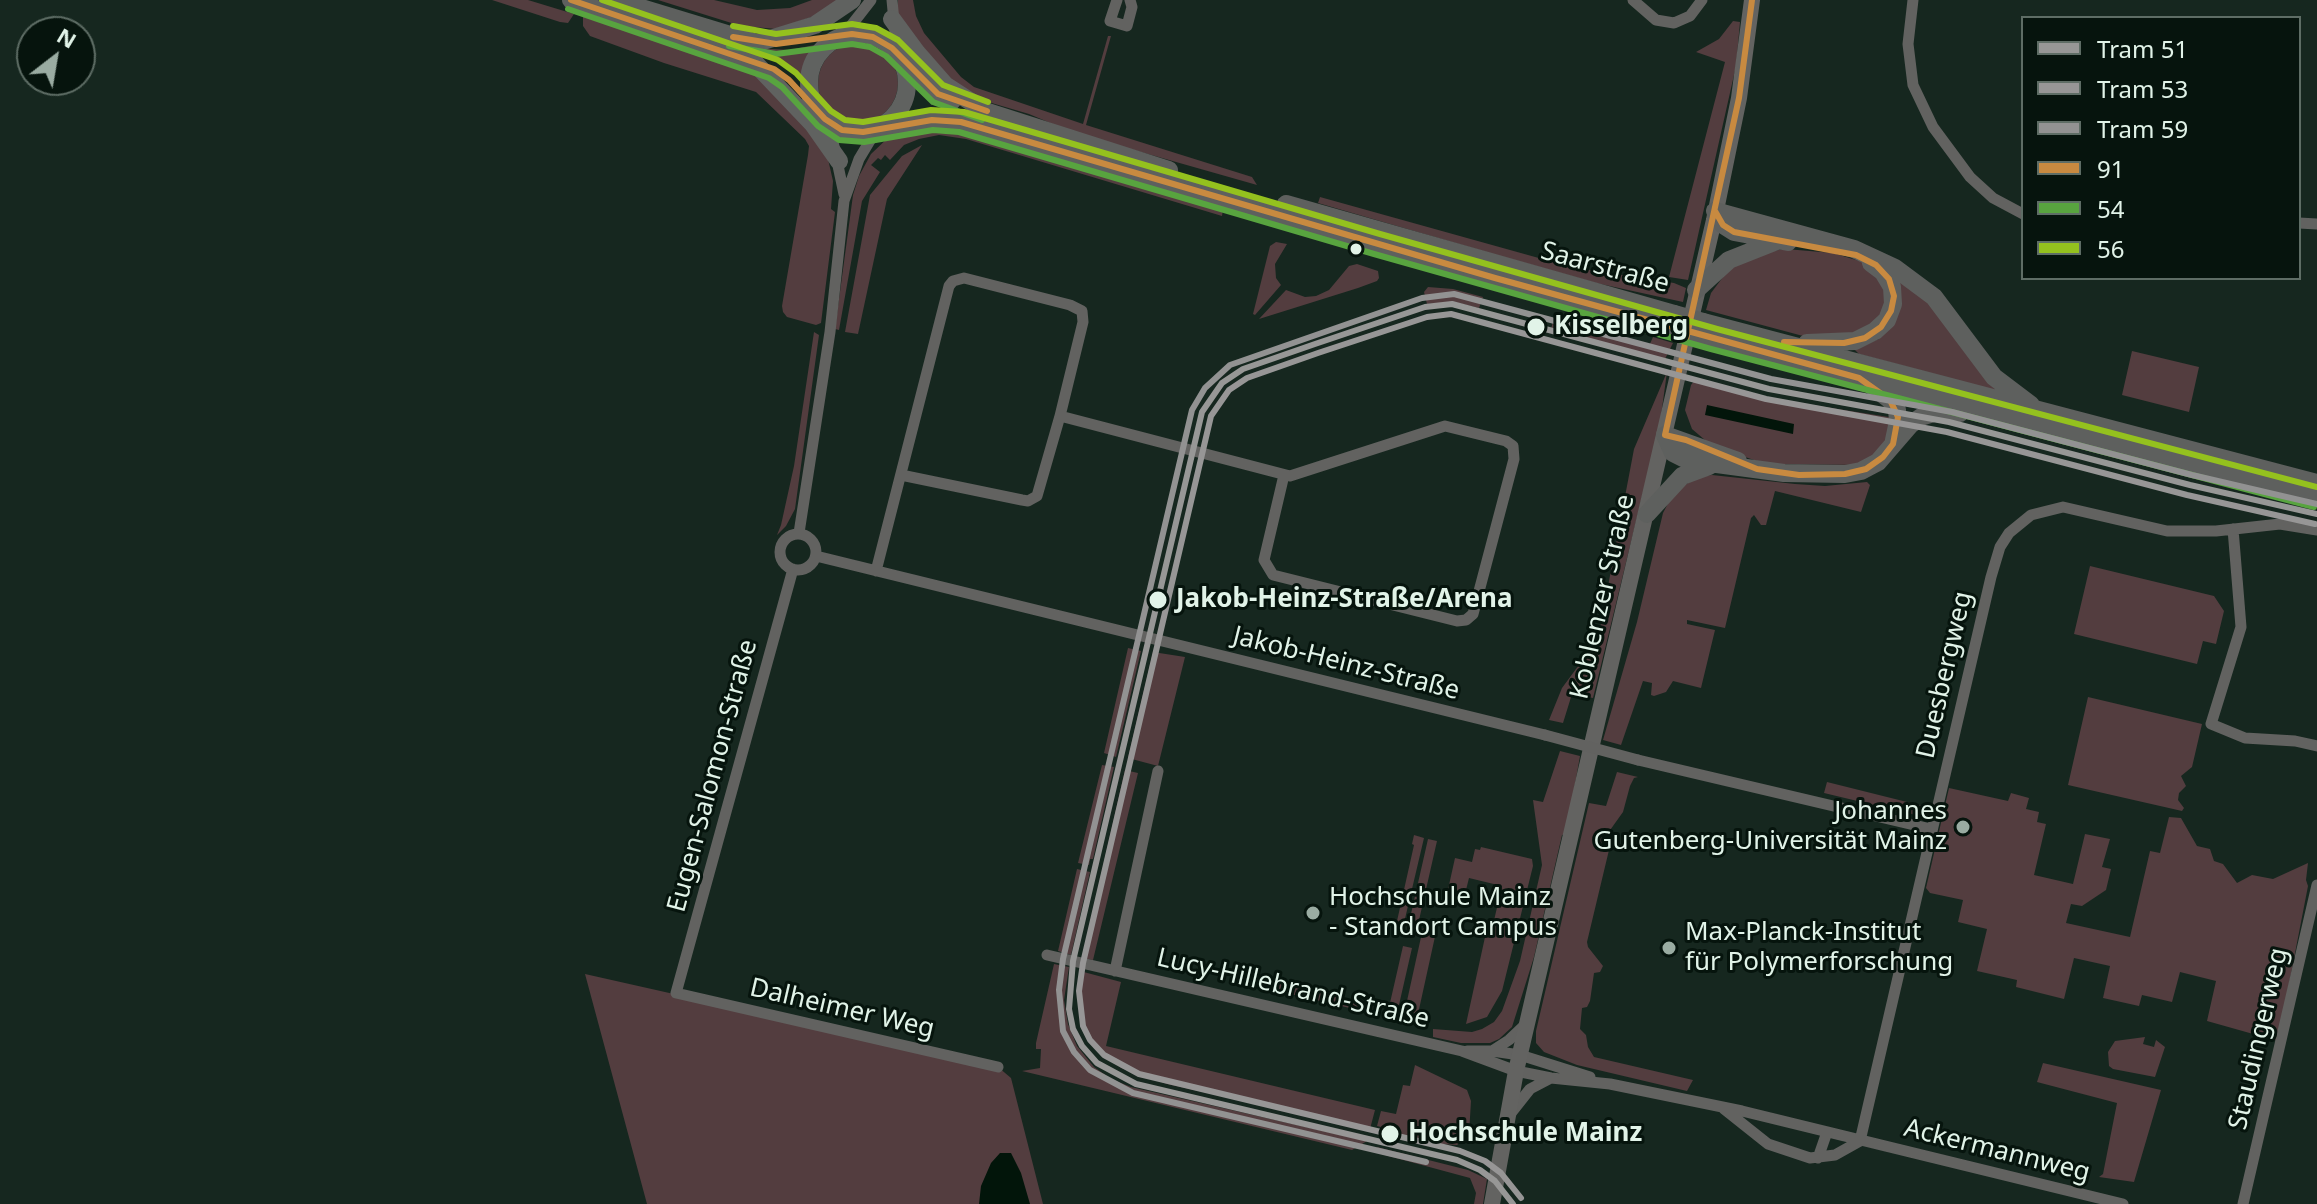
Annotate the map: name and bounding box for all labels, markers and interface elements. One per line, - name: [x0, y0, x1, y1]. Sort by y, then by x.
- north arrow: [16, 16, 96, 96]
- legend: [2021, 16, 2301, 280]
- text: N: [52, 20, 83, 55]
- text: Tram 51: [2097, 32, 2188, 65]
- text: Tram 53: [2097, 72, 2188, 105]
- text: Tram 59: [2097, 112, 2188, 145]
- text: 91: [2097, 152, 2124, 185]
- text: 54: [2097, 192, 2124, 225]
- text: 56: [2097, 232, 2124, 265]
- street label: Saarstraße: [1537, 236, 1673, 300]
- unlabelled marker: [1348, 241, 1364, 257]
- place label: Kisselberg: [1554, 311, 1688, 343]
- marker: Kisselberg: [1525, 316, 1547, 338]
- street label: Koblenzer Straße: [1564, 492, 1642, 702]
- place label: Jakob-Heinz-Straße/Arena: [1176, 584, 1513, 616]
- street label: Duesbergweg: [1911, 588, 1979, 762]
- marker: Jakob-Heinz-Straße/Arena: [1147, 589, 1169, 611]
- street label: Jakob-Heinz-Straße: [1229, 621, 1463, 707]
- street label: Eugen-Salomon-Straße: [662, 636, 764, 916]
- place label: Johannes Gutenberg-Universität Mainz: [1594, 796, 1947, 858]
- marker: Johannes Gutenberg-Universität Mainz: [1954, 818, 1972, 836]
- place label: Hochschule Mainz - Standort Campus: [1329, 882, 1557, 944]
- marker: Hochschule Mainz - Standort Campus: [1304, 904, 1322, 922]
- place label: Max-Planck-Institut für Polymerforschung: [1685, 917, 1953, 978]
- marker: Max-Planck-Institut für Polymerforschung: [1660, 939, 1678, 957]
- street label: Lucy-Hillebrand-Straße: [1154, 942, 1432, 1036]
- street label: Staudingerweg: [2223, 945, 2295, 1133]
- street label: Dalheimer Weg: [747, 973, 937, 1045]
- street label: Ackermannweg: [1901, 1113, 2093, 1189]
- place label: Hochschule Mainz: [1408, 1118, 1642, 1150]
- marker: Hochschule Mainz: [1379, 1123, 1401, 1145]

